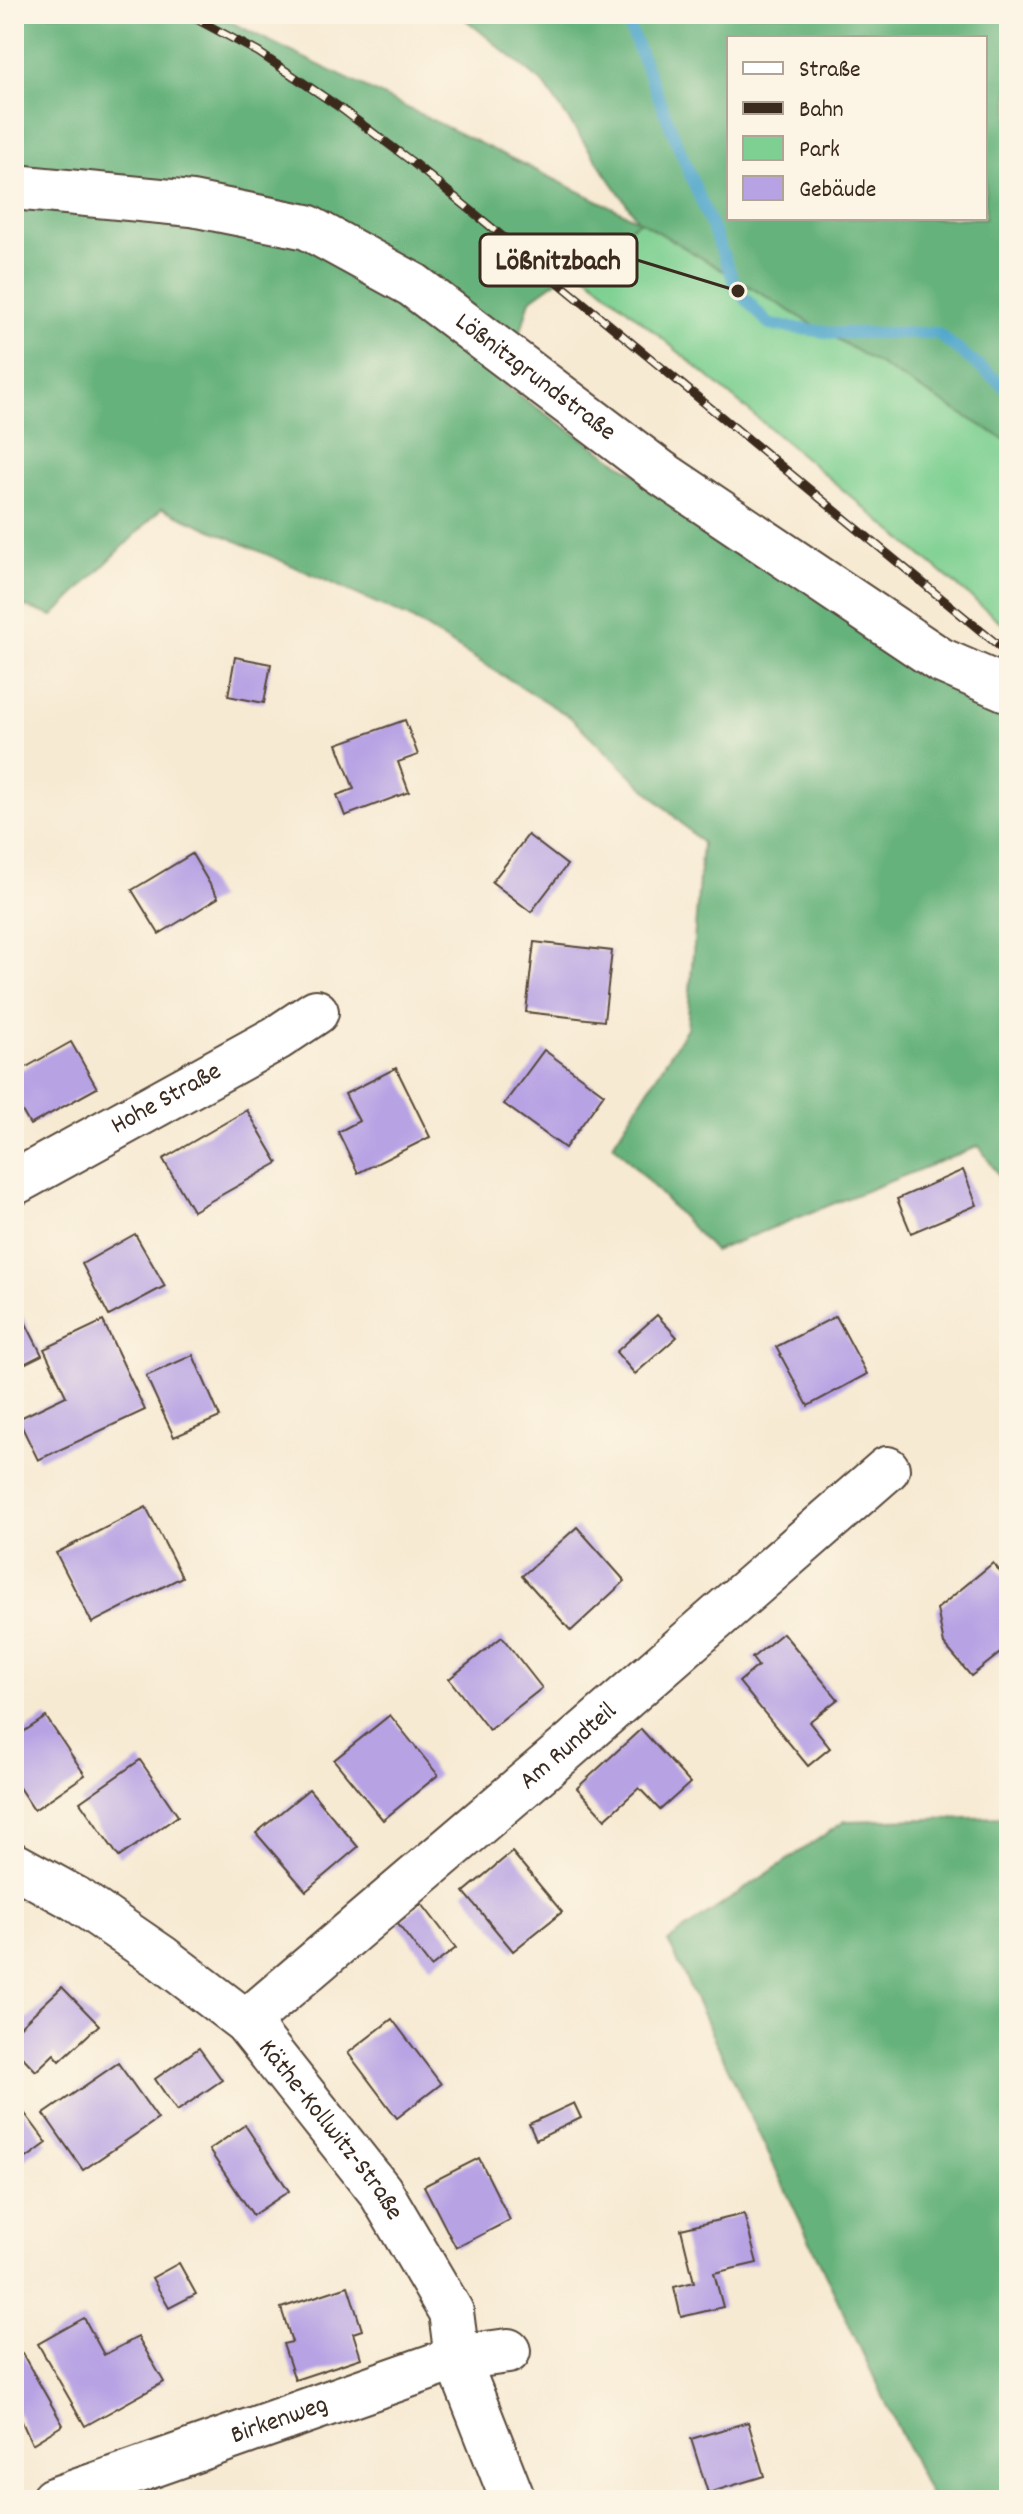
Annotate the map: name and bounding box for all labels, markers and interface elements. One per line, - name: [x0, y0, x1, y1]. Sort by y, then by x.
- legend: [727, 36, 987, 220]
- text: Straße: [799, 54, 861, 88]
- text: Bahn: [799, 94, 844, 128]
- text: Park: [799, 134, 840, 168]
- text: Gebäude: [799, 174, 876, 208]
- callout: Lößnitzbach: [480, 234, 637, 286]
- text: Lößnitzbach: [495, 244, 621, 284]
- street label: Lößnitzgrundstraße: [447, 304, 623, 451]
- street label: Hohe Straße: [104, 1054, 228, 1144]
- street label: Am Rundteil: [512, 1694, 625, 1799]
- street label: Käthe-Kollwitz-Straße: [249, 2032, 412, 2228]
- street label: Birkenweg: [226, 2386, 333, 2455]

